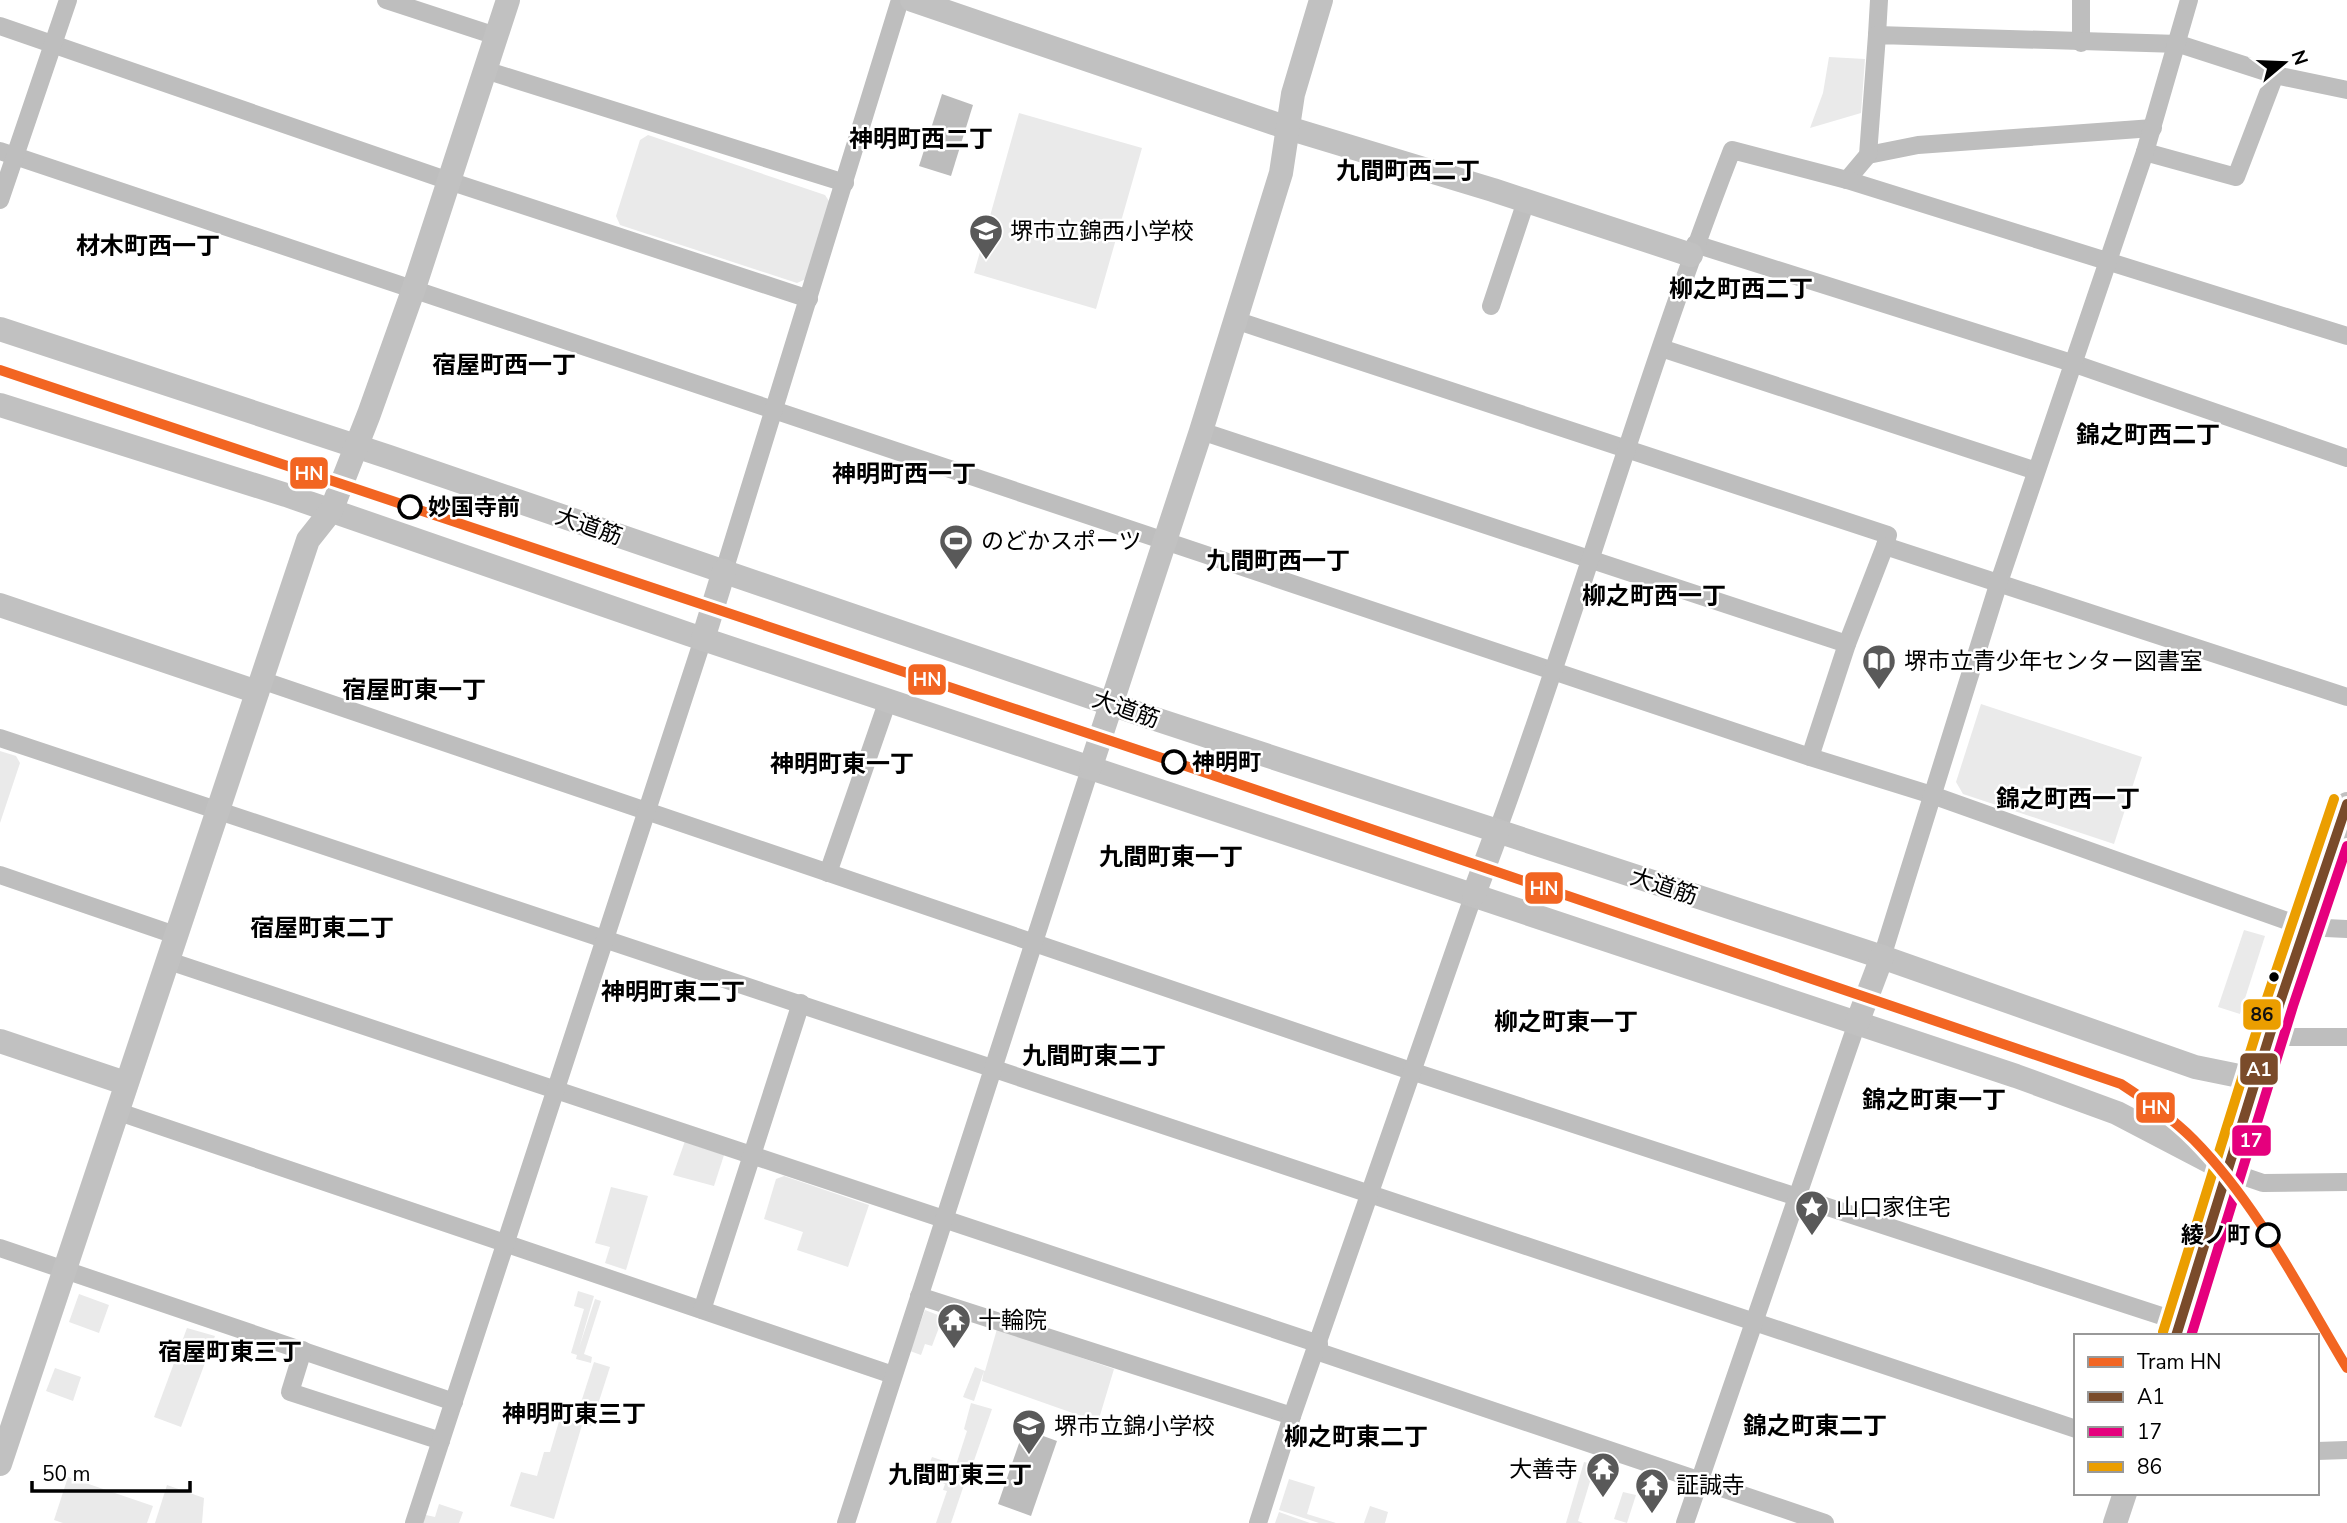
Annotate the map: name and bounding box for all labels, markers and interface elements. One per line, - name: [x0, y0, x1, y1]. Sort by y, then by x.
- north arrow: [2249, 28, 2319, 98]
- text: N: [2285, 47, 2314, 69]
- district label: 神明町西二丁: [849, 123, 993, 155]
- district label: 九間町西二丁: [1336, 155, 1480, 187]
- school or university icon: 堺市立錦西小学校: [967, 212, 1005, 261]
- place label: 堺市立錦西小学校: [1010, 216, 1194, 247]
- district label: 材木町西一丁: [76, 230, 220, 262]
- district label: 柳之町西二丁: [1669, 273, 1813, 305]
- district label: 宿屋町西一丁: [432, 349, 576, 381]
- district label: 錦之町西二丁: [2076, 419, 2220, 451]
- line badge: HN: [289, 456, 329, 490]
- district label: 神明町西一丁: [832, 458, 976, 490]
- text: HN: [295, 461, 323, 487]
- place label: 妙国寺前: [428, 492, 520, 523]
- marker: 妙国寺前: [398, 495, 422, 519]
- street label: 大道筋: [551, 501, 627, 552]
- sports icon: のどかスポーツ: [937, 522, 975, 571]
- place label: のどかスポーツ: [981, 526, 1142, 557]
- district label: 九間町西一丁: [1206, 545, 1350, 577]
- district label: 柳之町西一丁: [1582, 580, 1726, 612]
- library icon: 堺市立青少年センター図書室: [1860, 642, 1898, 691]
- place label: 堺市立青少年センター図書室: [1904, 646, 2203, 677]
- line badge: HN: [907, 663, 947, 696]
- text: HN: [913, 667, 941, 693]
- district label: 宿屋町東一丁: [342, 674, 486, 706]
- street label: 大道筋: [1088, 684, 1164, 735]
- place label: 神明町: [1192, 747, 1261, 778]
- district label: 神明町東一丁: [770, 748, 914, 780]
- marker: 神明町: [1162, 750, 1186, 774]
- district label: 錦之町西一丁: [1996, 783, 2140, 815]
- district label: 九間町東一丁: [1099, 841, 1243, 873]
- street label: 大道筋: [1626, 861, 1701, 912]
- line badge: HN: [1524, 871, 1564, 905]
- text: HN: [1530, 876, 1558, 902]
- district label: 宿屋町東二丁: [250, 912, 394, 944]
- unlabelled marker: [2267, 970, 2281, 984]
- district label: 神明町東二丁: [601, 976, 745, 1008]
- line badge: 86: [2242, 998, 2282, 1031]
- text: 86: [2251, 1002, 2273, 1028]
- district label: 柳之町東一丁: [1494, 1006, 1638, 1038]
- district label: 九間町東二丁: [1022, 1040, 1166, 1072]
- line badge: A1: [2239, 1052, 2279, 1086]
- text: A1: [2246, 1057, 2272, 1083]
- district label: 錦之町東一丁: [1862, 1084, 2006, 1116]
- line badge: HN: [2135, 1091, 2176, 1124]
- text: HN: [2142, 1095, 2170, 1121]
- line badge: 17: [2231, 1124, 2272, 1157]
- text: 17: [2240, 1128, 2262, 1154]
- place icon: 山口家住宅: [1793, 1188, 1831, 1237]
- place label: 山口家住宅: [1836, 1192, 1951, 1223]
- place label: 綾ノ町: [2181, 1220, 2250, 1251]
- marker: 綾ノ町: [2256, 1223, 2280, 1247]
- temple icon: 十輪院: [935, 1301, 973, 1350]
- place label: 十輪院: [978, 1305, 1047, 1336]
- legend: [2074, 1334, 2319, 1495]
- district label: 宿屋町東三丁: [158, 1336, 302, 1368]
- text: Tram HN: [2137, 1348, 2221, 1376]
- text: A1: [2137, 1383, 2165, 1411]
- district label: 神明町東三丁: [502, 1398, 646, 1430]
- school or university icon: 堺市立錦小学校: [1010, 1407, 1048, 1456]
- district label: 錦之町東二丁: [1743, 1410, 1887, 1442]
- place label: 堺市立錦小学校: [1054, 1411, 1215, 1442]
- text: 17: [2137, 1418, 2162, 1446]
- district label: 柳之町東二丁: [1284, 1421, 1428, 1453]
- scale bar: [32, 1450, 189, 1494]
- temple icon: 大善寺: [1584, 1450, 1622, 1499]
- text: 86: [2137, 1453, 2162, 1481]
- place label: 大善寺: [1509, 1454, 1578, 1485]
- district label: 九間町東三丁: [888, 1459, 1032, 1491]
- text: 50 m: [42, 1460, 91, 1488]
- temple icon: 証誠寺: [1633, 1466, 1671, 1515]
- place label: 証誠寺: [1676, 1470, 1745, 1501]

